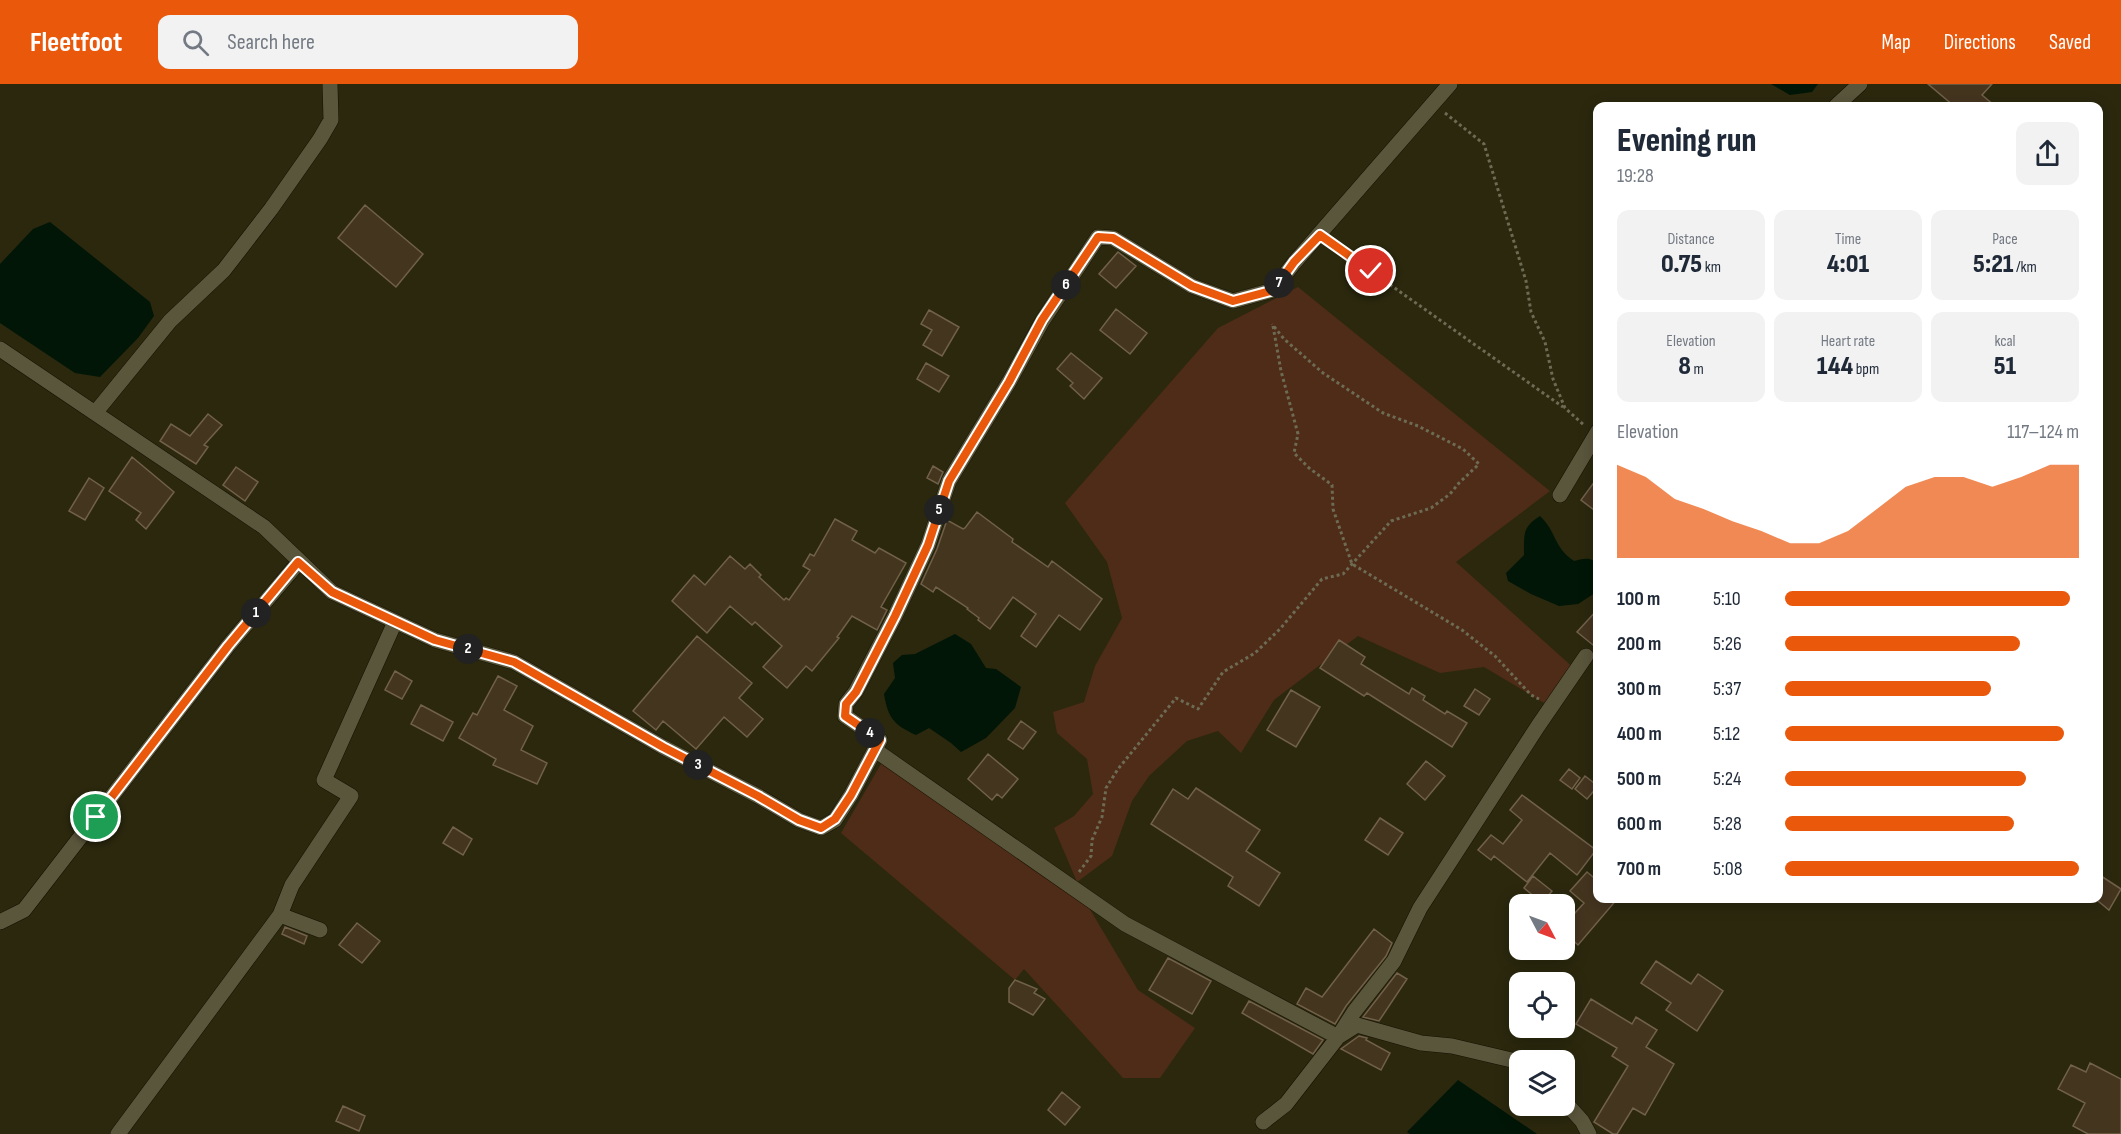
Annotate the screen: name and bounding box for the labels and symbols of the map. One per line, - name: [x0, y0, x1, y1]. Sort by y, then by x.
- pin: [1345, 245, 1396, 296]
- pin: 7: [1264, 268, 1294, 298]
- pin: 6: [1051, 270, 1081, 300]
- pin: 5: [924, 495, 954, 525]
- pin: 1: [241, 598, 271, 628]
- pin: 2: [453, 634, 483, 664]
- pin: 4: [855, 718, 885, 748]
- pin: 3: [683, 750, 713, 780]
- pin: [70, 791, 121, 842]
- north arrow: [1509, 894, 1575, 960]

